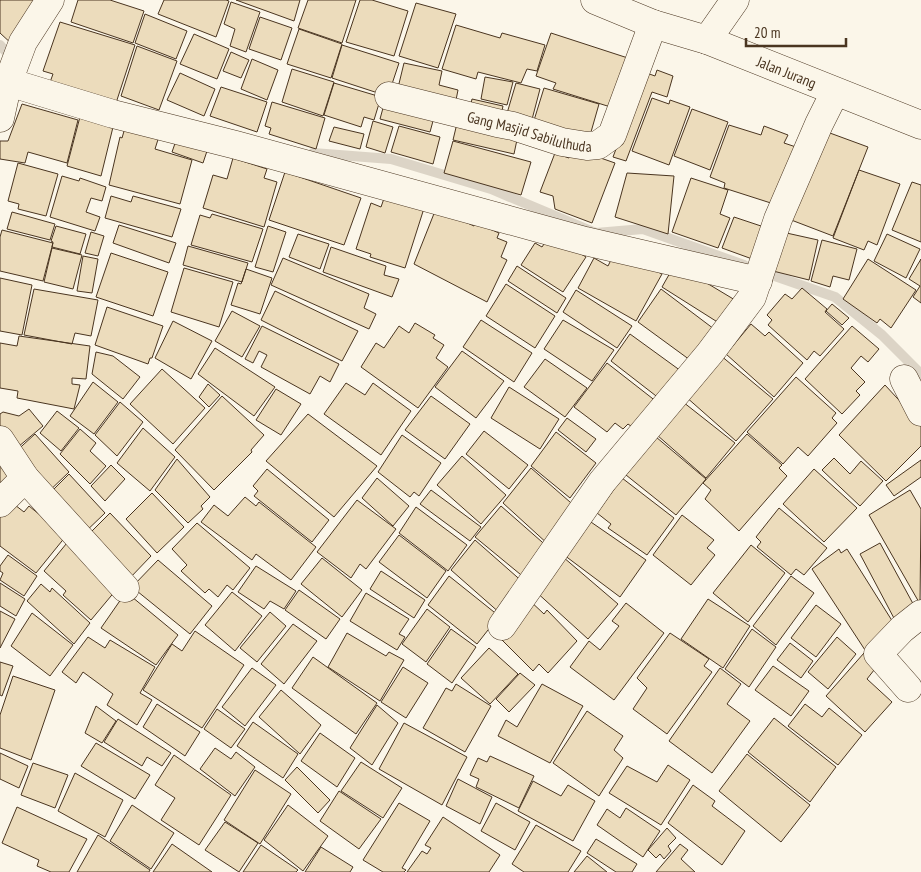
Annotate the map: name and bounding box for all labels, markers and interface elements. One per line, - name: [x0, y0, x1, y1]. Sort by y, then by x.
- scale bar: [746, 15, 846, 47]
- text: 20 m: [754, 23, 780, 42]
- street label: Jalan Jurang: [753, 51, 819, 92]
- street label: Gang Masjid Sabilulhuda: [465, 106, 592, 156]

